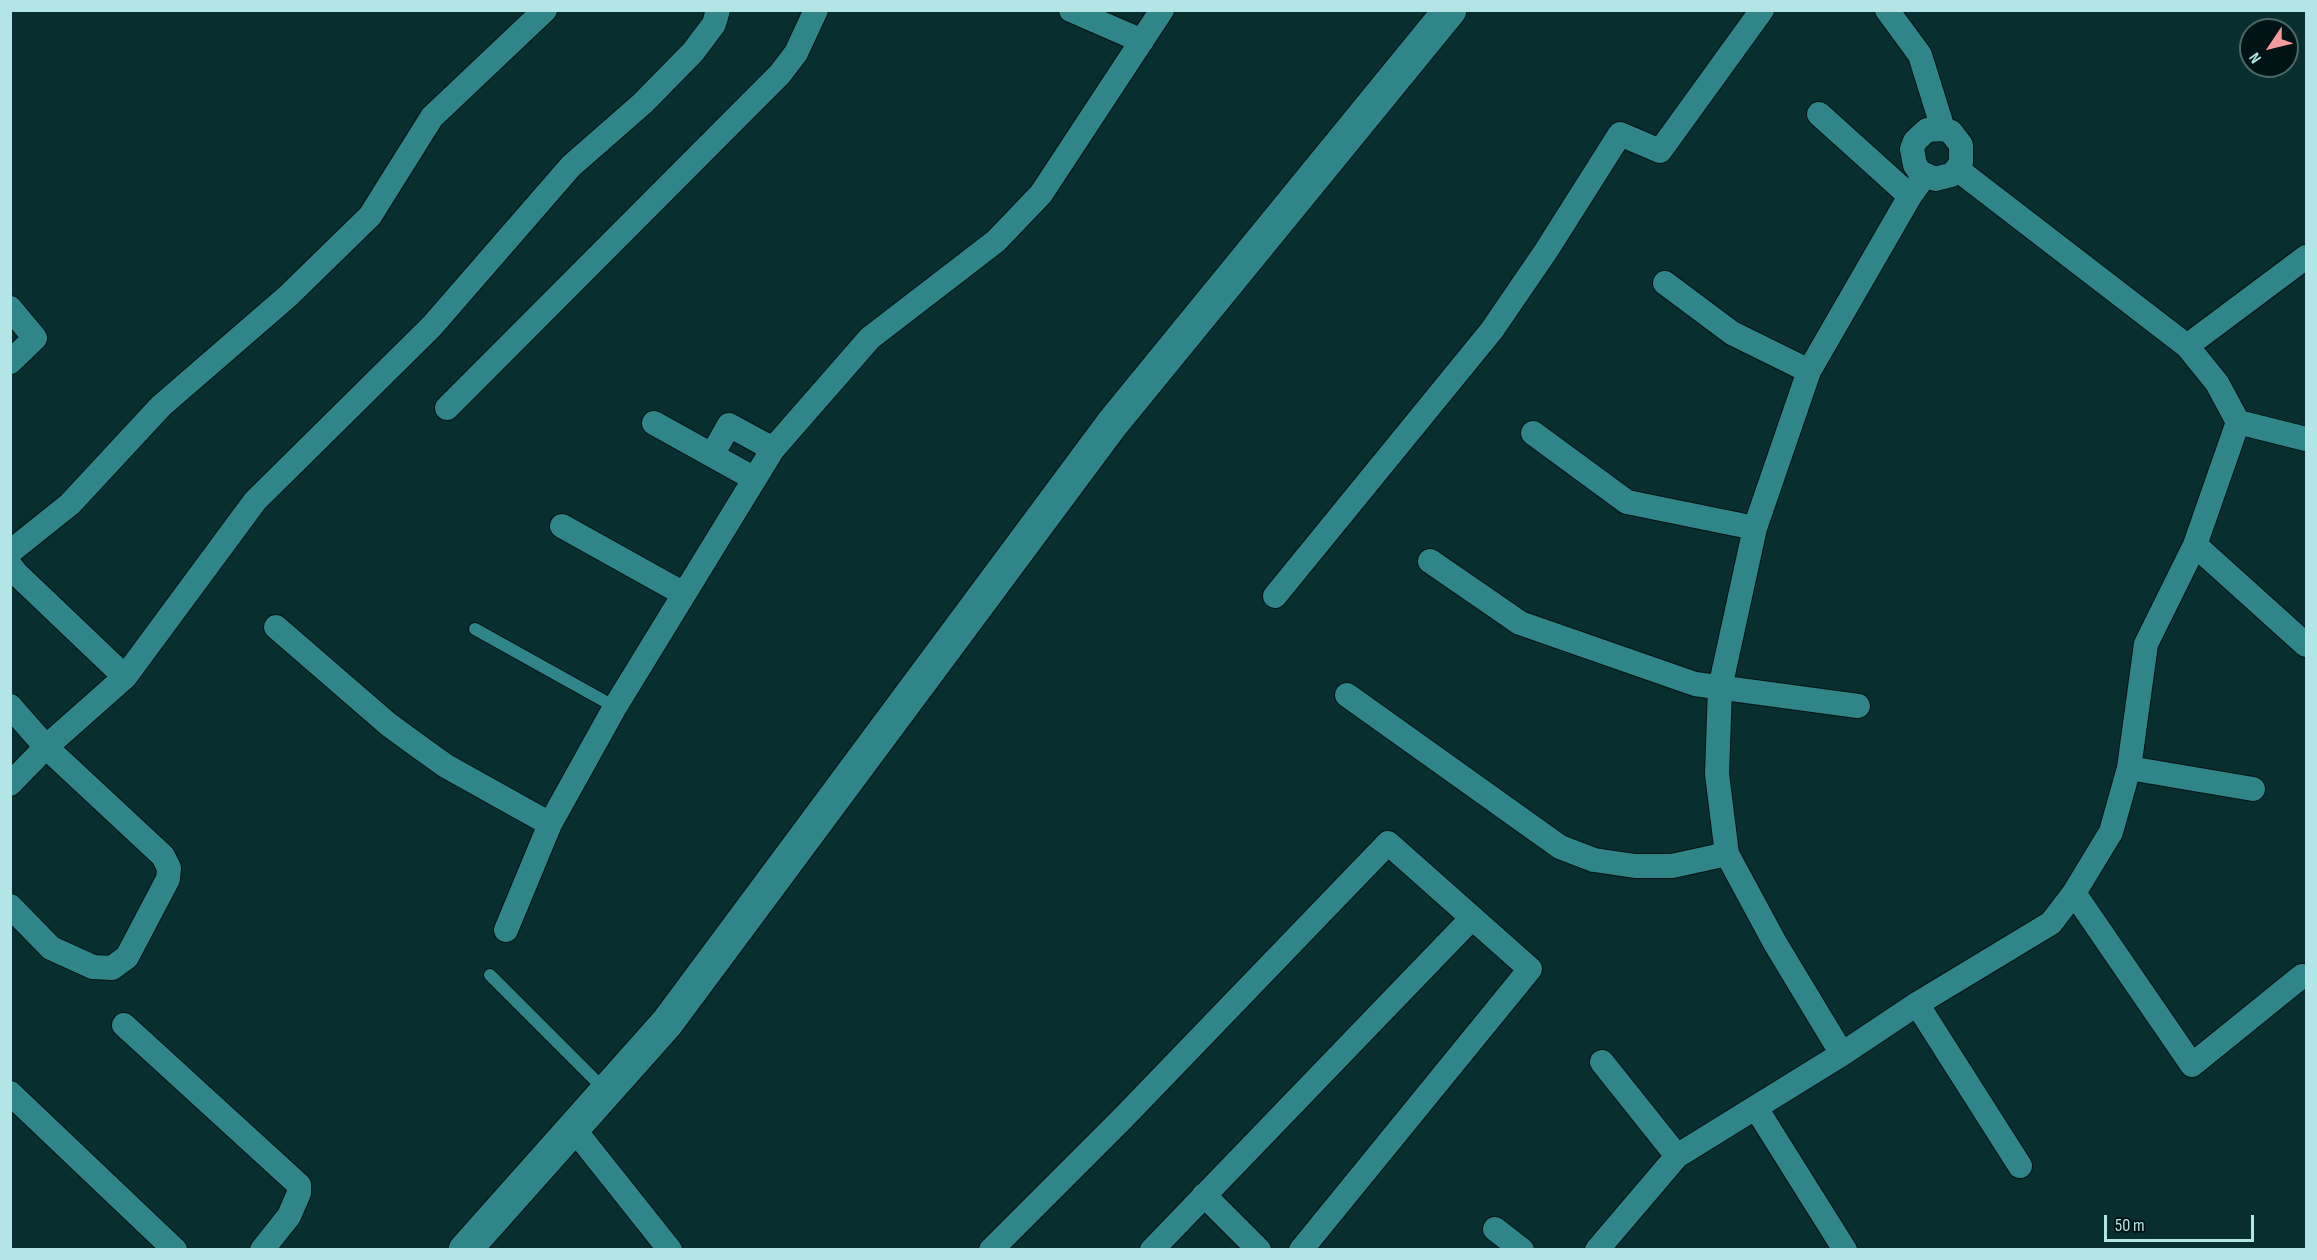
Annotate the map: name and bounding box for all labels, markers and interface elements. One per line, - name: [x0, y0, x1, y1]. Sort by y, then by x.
- north arrow: [2239, 18, 2299, 78]
- text: N: [2245, 49, 2266, 66]
- scale bar: [2107, 1203, 2257, 1241]
- text: 50 m: [2115, 1215, 2145, 1236]

